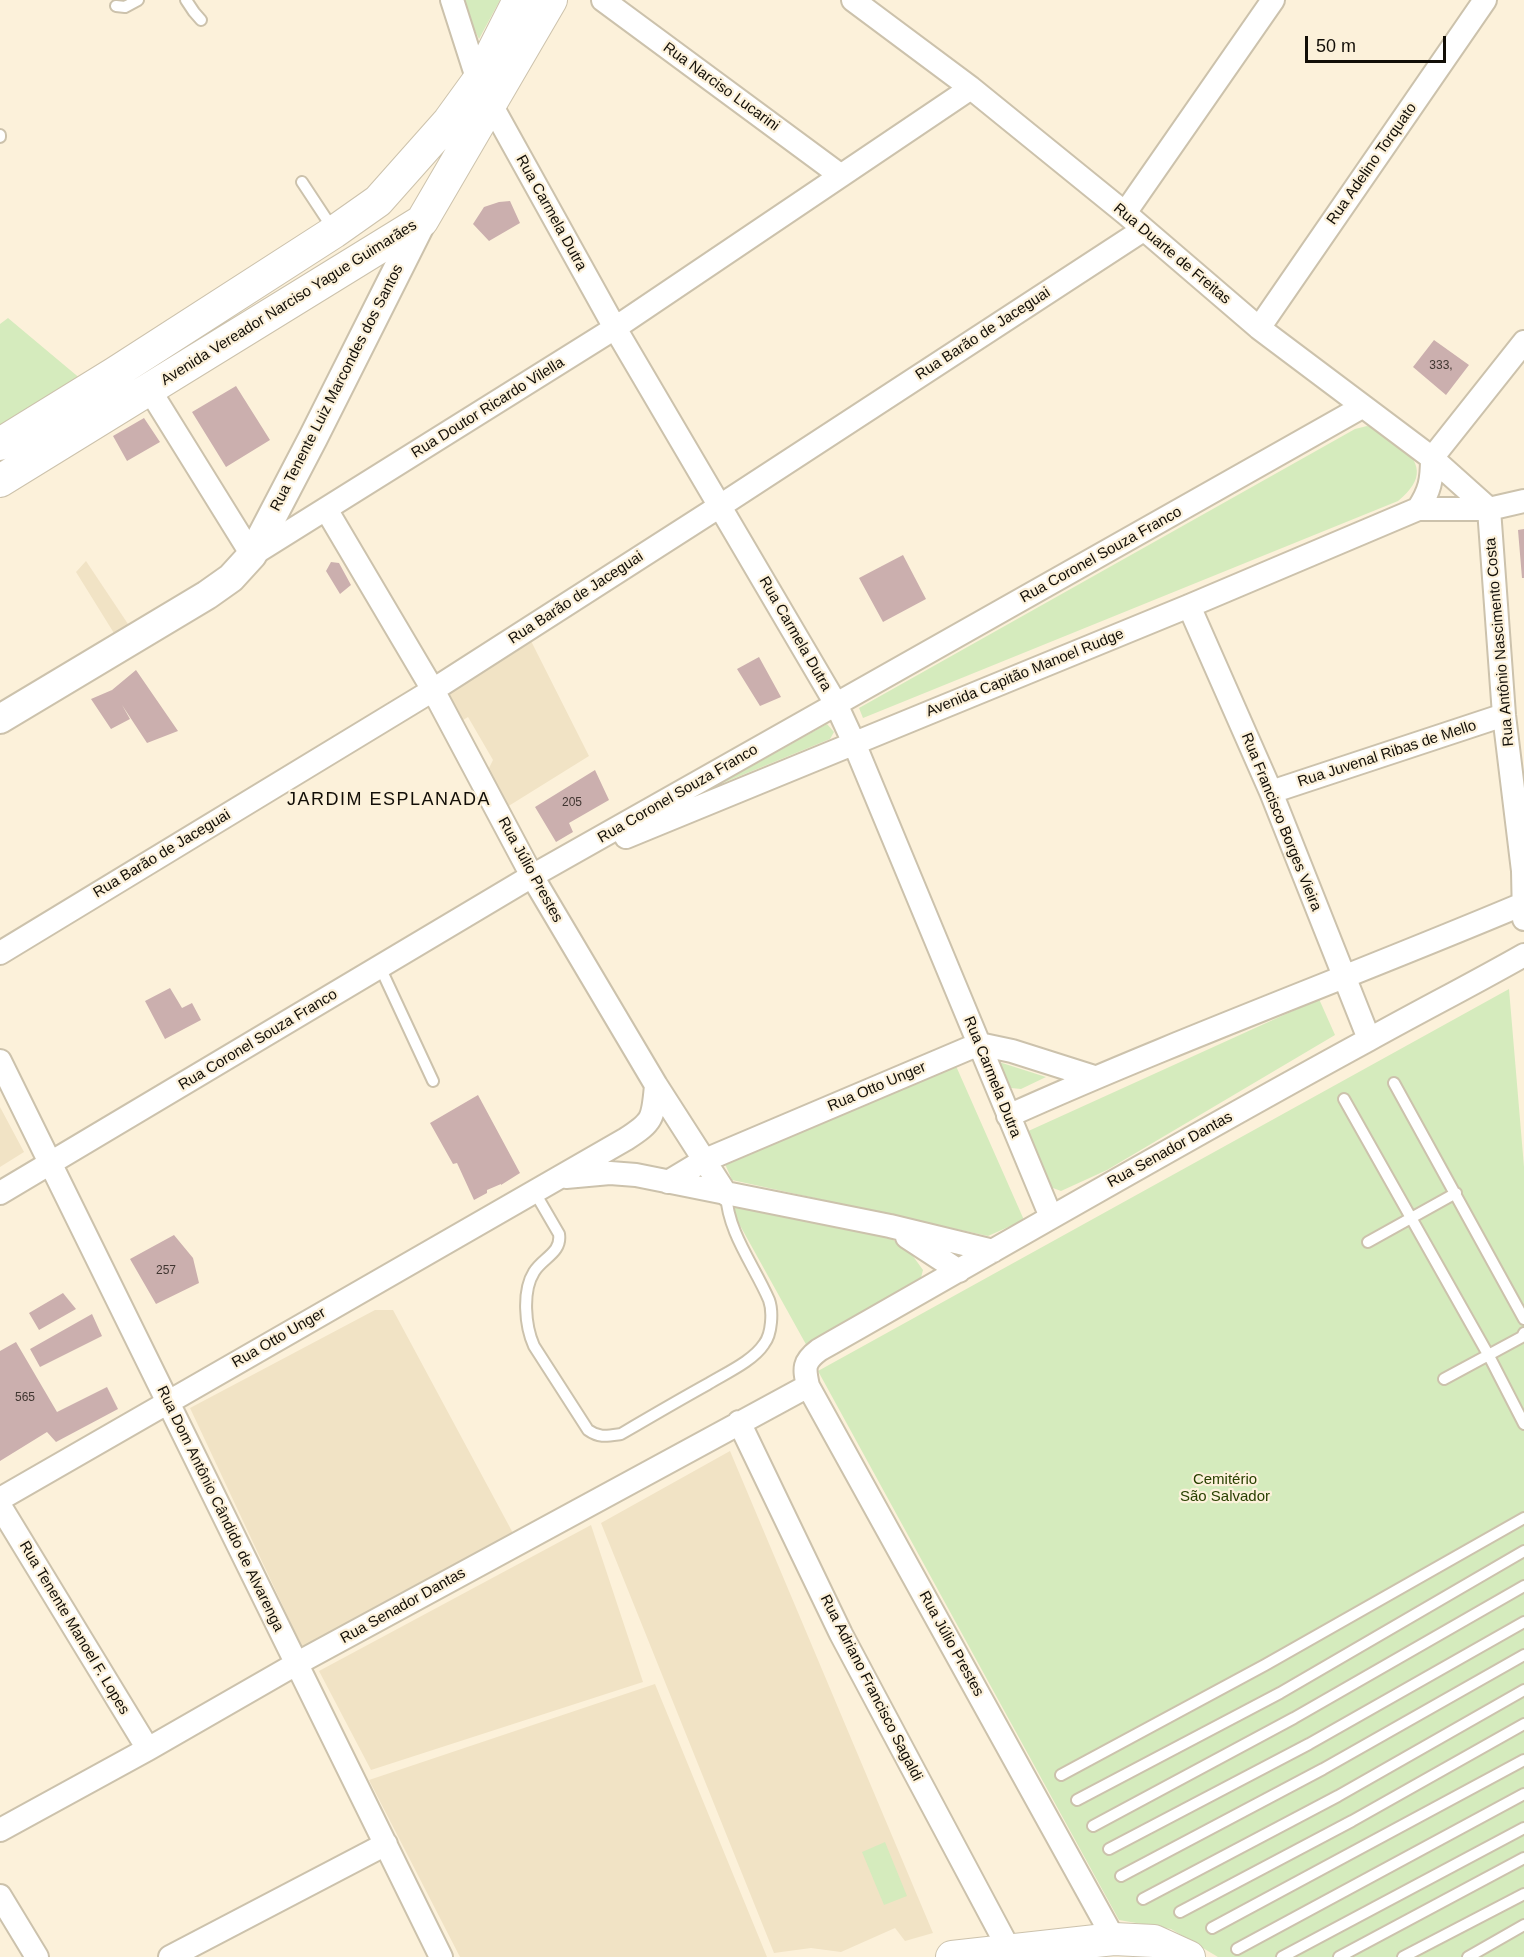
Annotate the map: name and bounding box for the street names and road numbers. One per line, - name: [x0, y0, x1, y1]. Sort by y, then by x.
- street label: Rua Narciso Lucarini: [659, 39, 783, 135]
- street label: Rua Adelino Torquato: [1323, 100, 1421, 228]
- street label: Rua Carmela Dutra: [512, 152, 590, 274]
- street label: Rua Duarte de Freitas: [1110, 200, 1234, 308]
- street label: Avenida Vereador Narciso Yague Guimarães: [158, 216, 420, 390]
- street label: Rua Tenente Luiz Marcondes dos Santos: [267, 262, 407, 514]
- street label: Rua Barão de Jaceguai: [912, 284, 1054, 384]
- street label: Rua Doutor Ricardo Vilella: [408, 354, 568, 462]
- street label: Rua Coronel Souza Franco: [1017, 503, 1185, 607]
- street label: Rua Antônio Nascimento Costa: [1482, 537, 1518, 747]
- street label: Rua Barão de Jaceguai: [505, 548, 647, 648]
- street label: Rua Carmela Dutra: [755, 574, 835, 694]
- street label: Avenida Capitão Manoel Rudge: [924, 625, 1126, 721]
- street label: Rua Juvenal Ribas de Mello: [1295, 717, 1479, 791]
- street label: Rua Francisco Borges Vieira: [1237, 730, 1325, 914]
- street label: Rua Coronel Souza Franco: [595, 741, 761, 847]
- street label: Rua Barão de Jaceguai: [90, 806, 234, 902]
- street label: Rua Júlio Prestes: [494, 814, 566, 926]
- street label: Rua Coronel Souza Franco: [175, 985, 341, 1095]
- street label: Rua Carmela Dutra: [959, 1014, 1025, 1140]
- street label: Rua Otto Unger: [825, 1058, 929, 1116]
- street label: Rua Senador Dantas: [1104, 1108, 1236, 1192]
- street label: Rua Otto Unger: [229, 1304, 329, 1372]
- street label: Rua Dom Antônio Cândido de Alvarenga: [153, 1383, 287, 1635]
- street label: Rua Tenente Manoel F. Lopes: [15, 1538, 133, 1718]
- street label: Rua Senador Dantas: [337, 1564, 469, 1648]
- street label: Rua Júlio Prestes: [915, 1588, 987, 1700]
- street label: Rua Adriano Francisco Sagaldi: [816, 1592, 926, 1784]

